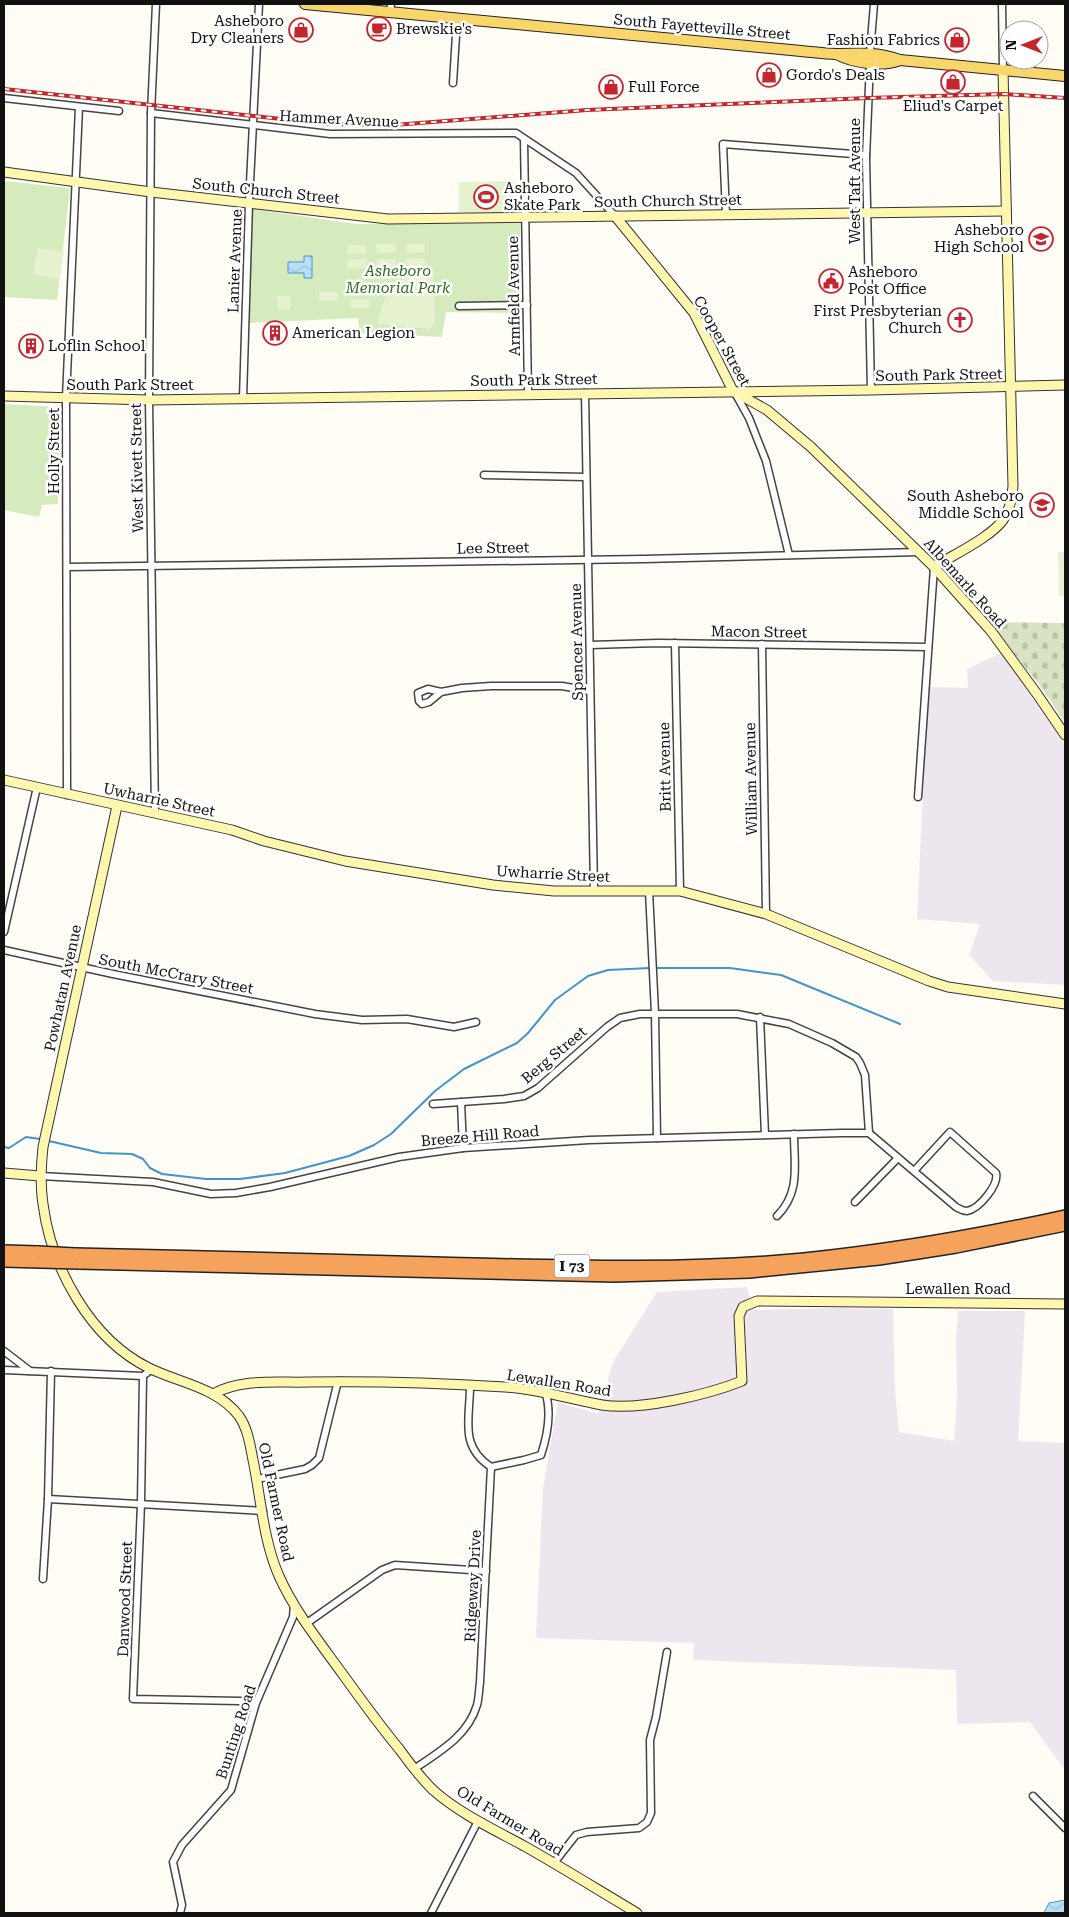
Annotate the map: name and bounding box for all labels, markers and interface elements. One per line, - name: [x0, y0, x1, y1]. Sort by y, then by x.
- street label: South Fayetteville Street: [613, 10, 791, 44]
- place label: Asheboro Dry Cleaners: [190, 12, 284, 47]
- cafe icon: Brewskie's: [366, 16, 392, 42]
- shop icon: Asheboro Dry Cleaners: [288, 17, 314, 43]
- place label: Brewskie's: [396, 20, 472, 38]
- north arrow: [999, 20, 1049, 70]
- shop icon: Fashion Fabrics: [944, 27, 970, 53]
- place label: Fashion Fabrics: [827, 31, 940, 49]
- text: N: [1003, 39, 1019, 50]
- shop icon: Gordo's Deals: [756, 62, 782, 88]
- place label: Gordo's Deals: [786, 66, 885, 84]
- shop icon: Eliud's Carpet: [940, 69, 966, 95]
- shop icon: Full Force: [598, 74, 624, 100]
- place label: Full Force: [628, 78, 700, 96]
- place label: Eliud's Carpet: [903, 97, 1004, 115]
- street label: Hammer Avenue: [279, 107, 399, 131]
- street label: West Taft Avenue: [846, 118, 864, 244]
- street label: South Church Street: [192, 174, 341, 208]
- place label: Asheboro Skate Park: [504, 179, 581, 214]
- sports icon: Asheboro Skate Park: [473, 184, 499, 210]
- street label: South Church Street: [594, 191, 742, 211]
- street label: Lanier Avenue: [224, 209, 246, 313]
- place label: Asheboro High School: [934, 221, 1024, 256]
- school or university icon: Asheboro High School: [1028, 226, 1054, 252]
- street label: Armfield Avenue: [504, 236, 524, 356]
- park label: Asheboro Memorial Park: [345, 262, 451, 297]
- place label: Asheboro Post Office: [848, 263, 927, 298]
- public building icon: Asheboro Post Office: [818, 268, 844, 294]
- street label: Cooper Street: [690, 293, 754, 390]
- place label: First Presbyterian Church: [813, 302, 942, 337]
- church icon: First Presbyterian Church: [947, 307, 973, 333]
- building icon: American Legion: [262, 320, 288, 346]
- place label: American Legion: [292, 324, 415, 342]
- building icon: Loflin School: [18, 333, 44, 359]
- place label: Loflin School: [48, 337, 146, 355]
- street label: South Park Street: [875, 365, 1003, 385]
- street label: South Park Street: [470, 370, 598, 390]
- street label: South Park Street: [66, 376, 194, 394]
- street label: West Kivett Street: [127, 403, 147, 533]
- street label: Holly Street: [45, 407, 63, 494]
- place label: South Asheboro Middle School: [907, 487, 1024, 522]
- school or university icon: South Asheboro Middle School: [1029, 492, 1055, 518]
- street label: Albemarle Road: [920, 534, 1010, 632]
- street label: Lee Street: [456, 538, 530, 558]
- street label: Spencer Avenue: [567, 583, 587, 701]
- street label: Macon Street: [711, 622, 808, 642]
- street label: Britt Avenue: [655, 722, 675, 812]
- street label: William Avenue: [741, 722, 761, 836]
- street label: Uwharrie Street: [101, 779, 217, 821]
- street label: Uwharrie Street: [496, 862, 611, 886]
- street label: Powhatan Avenue: [41, 923, 85, 1053]
- street label: South McCrary Street: [97, 950, 255, 998]
- street label: Berg Street: [518, 1022, 591, 1087]
- street label: Breeze Hill Road: [420, 1122, 540, 1150]
- road number: I 73: [554, 1254, 590, 1278]
- street label: Lewallen Road: [905, 1280, 1011, 1298]
- street label: Lewallen Road: [505, 1366, 613, 1400]
- street label: Old Farmer Road: [255, 1441, 297, 1564]
- street label: Ridgeway Drive: [461, 1529, 485, 1643]
- street label: Danwood Street: [114, 1540, 136, 1657]
- street label: Bunting Road: [212, 1682, 260, 1781]
- street label: Old Farmer Road: [453, 1782, 567, 1860]

